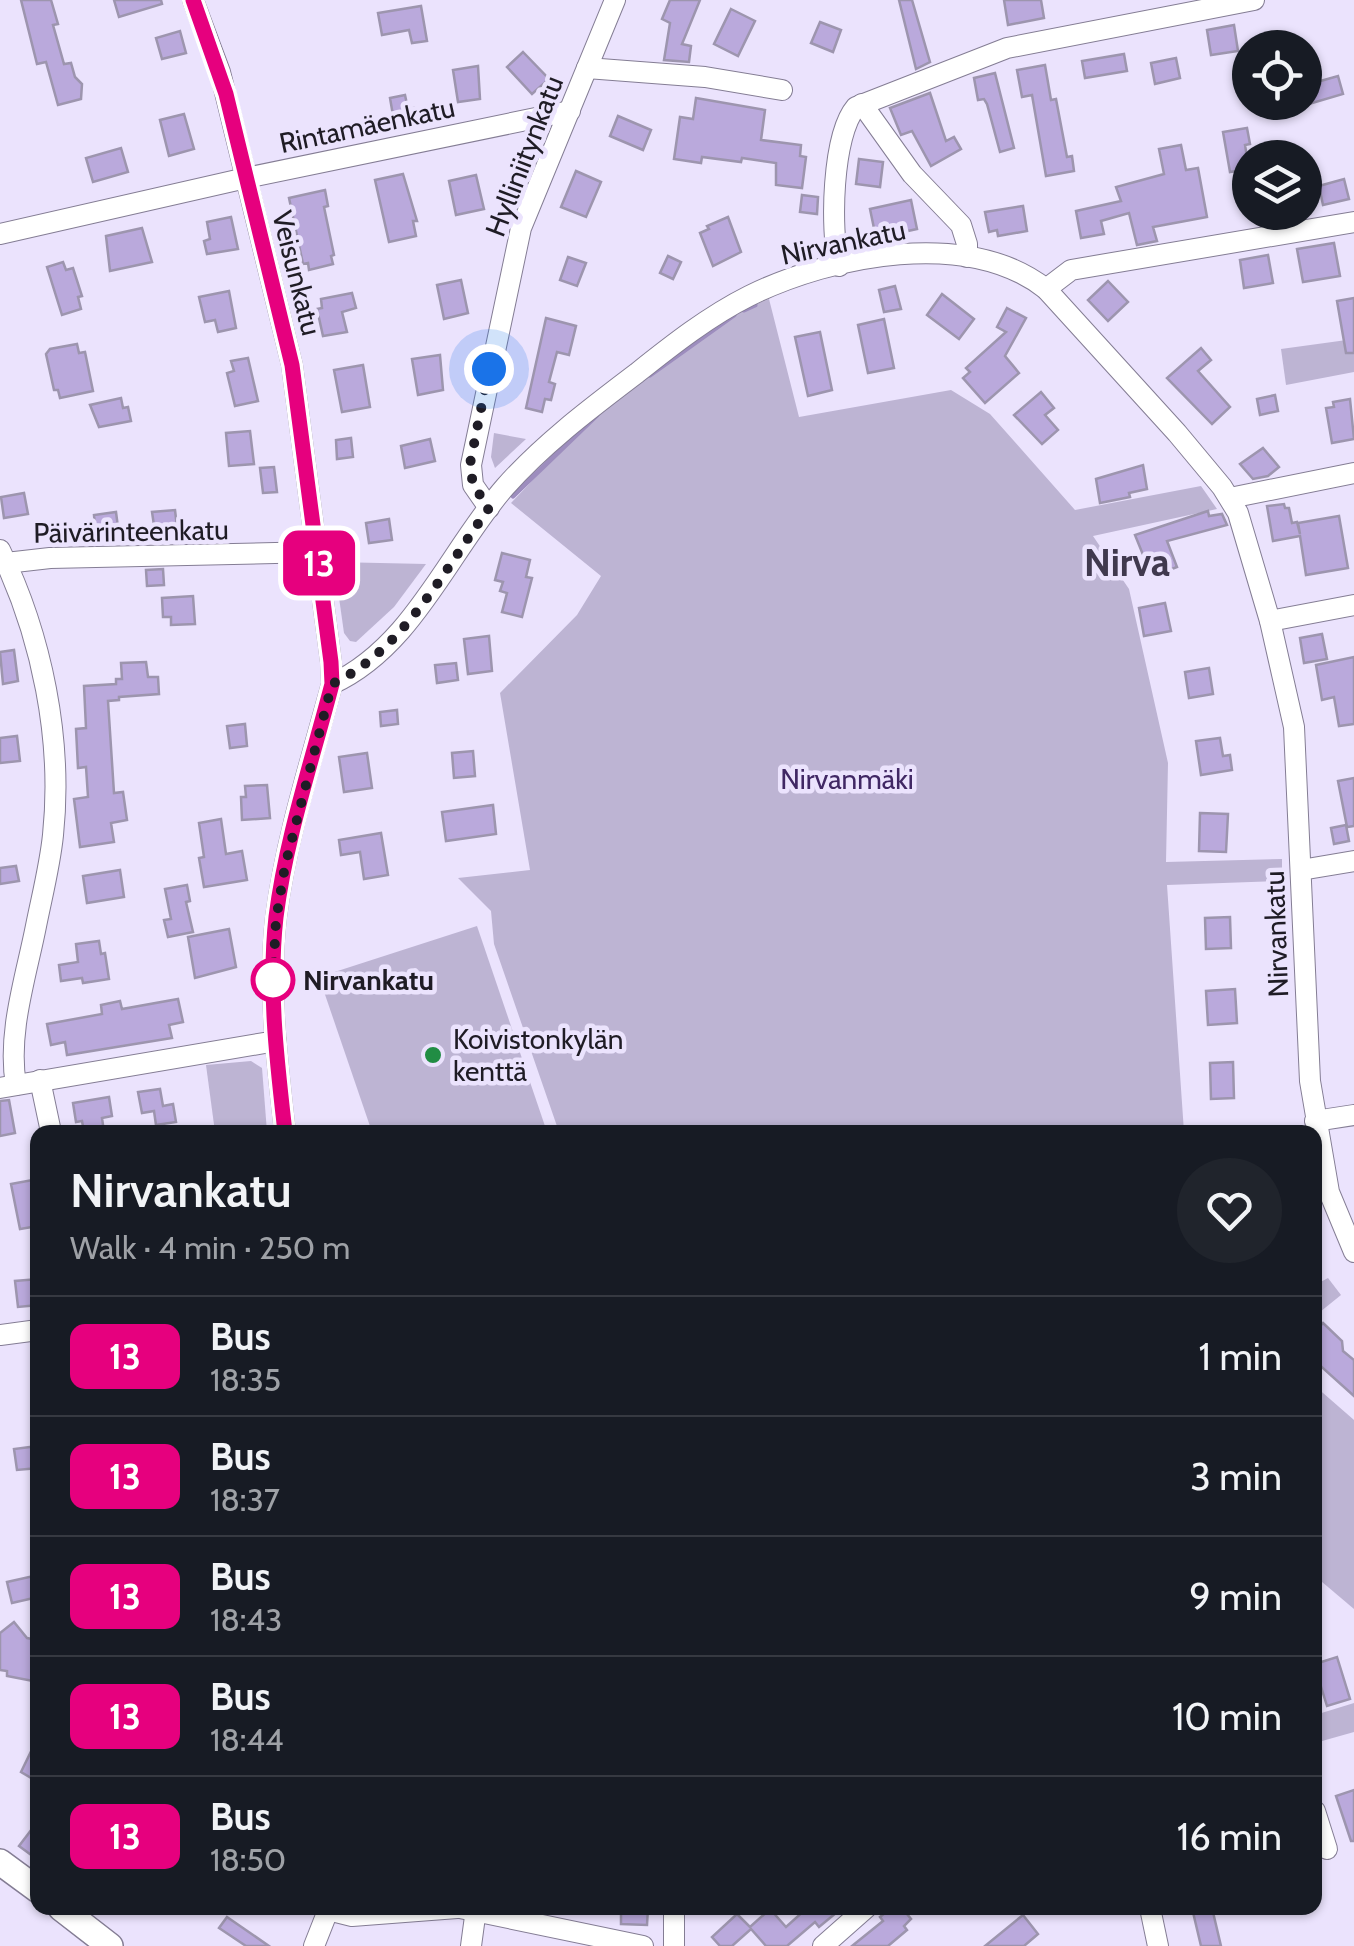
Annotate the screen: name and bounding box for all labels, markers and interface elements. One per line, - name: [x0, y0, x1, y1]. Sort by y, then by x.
- map controls: [1232, 30, 1322, 230]
- button: locate: [1232, 30, 1322, 120]
- street label: Hylliniitynkatu: [478, 71, 570, 241]
- street label: Rintamäenkatu: [276, 90, 458, 160]
- button: layers: [1232, 140, 1322, 230]
- street label: Veisunkatu: [265, 207, 329, 339]
- street label: Nirvankatu: [778, 212, 908, 272]
- your location: [464, 344, 514, 394]
- street label: Päivärinteenkatu: [33, 512, 229, 550]
- line badge: 13: [274, 530, 364, 596]
- district label: Nirva: [1084, 539, 1170, 586]
- text: 13: [303, 542, 335, 585]
- park label: Nirvanmäki: [780, 762, 914, 796]
- street label: Nirvankatu: [1257, 870, 1295, 998]
- marker: Nirvankatu: [252, 959, 294, 1001]
- place label: Nirvankatu: [303, 963, 434, 997]
- place label: Koivistonkylän kenttä: [453, 1022, 623, 1088]
- marker: Koivistonkylän kenttä: [422, 1044, 444, 1066]
- button: heart: [1177, 1158, 1282, 1263]
- text: Nirvankatu: [70, 1161, 292, 1219]
- text: Walk · 4 min · 250 m: [70, 1228, 350, 1267]
- text: Bus: [210, 1313, 271, 1360]
- text: 1 min: [1198, 1333, 1282, 1380]
- text: 13: [109, 1335, 141, 1378]
- text: 18:35: [210, 1360, 281, 1399]
- text: Bus: [210, 1433, 271, 1480]
- text: 3 min: [1190, 1453, 1282, 1500]
- text: 13: [109, 1455, 141, 1498]
- text: 18:37: [210, 1480, 280, 1519]
- text: Bus: [210, 1553, 271, 1600]
- text: 9 min: [1189, 1573, 1282, 1620]
- text: 13: [109, 1575, 141, 1618]
- text: 18:43: [210, 1600, 282, 1639]
- text: Bus: [210, 1673, 271, 1720]
- text: 10 min: [1172, 1693, 1282, 1740]
- text: 13: [109, 1695, 141, 1738]
- text: 18:44: [210, 1720, 283, 1759]
- text: Bus: [210, 1793, 271, 1840]
- text: 16 min: [1177, 1813, 1282, 1860]
- text: 13: [109, 1815, 141, 1858]
- text: 18:50: [210, 1840, 286, 1879]

